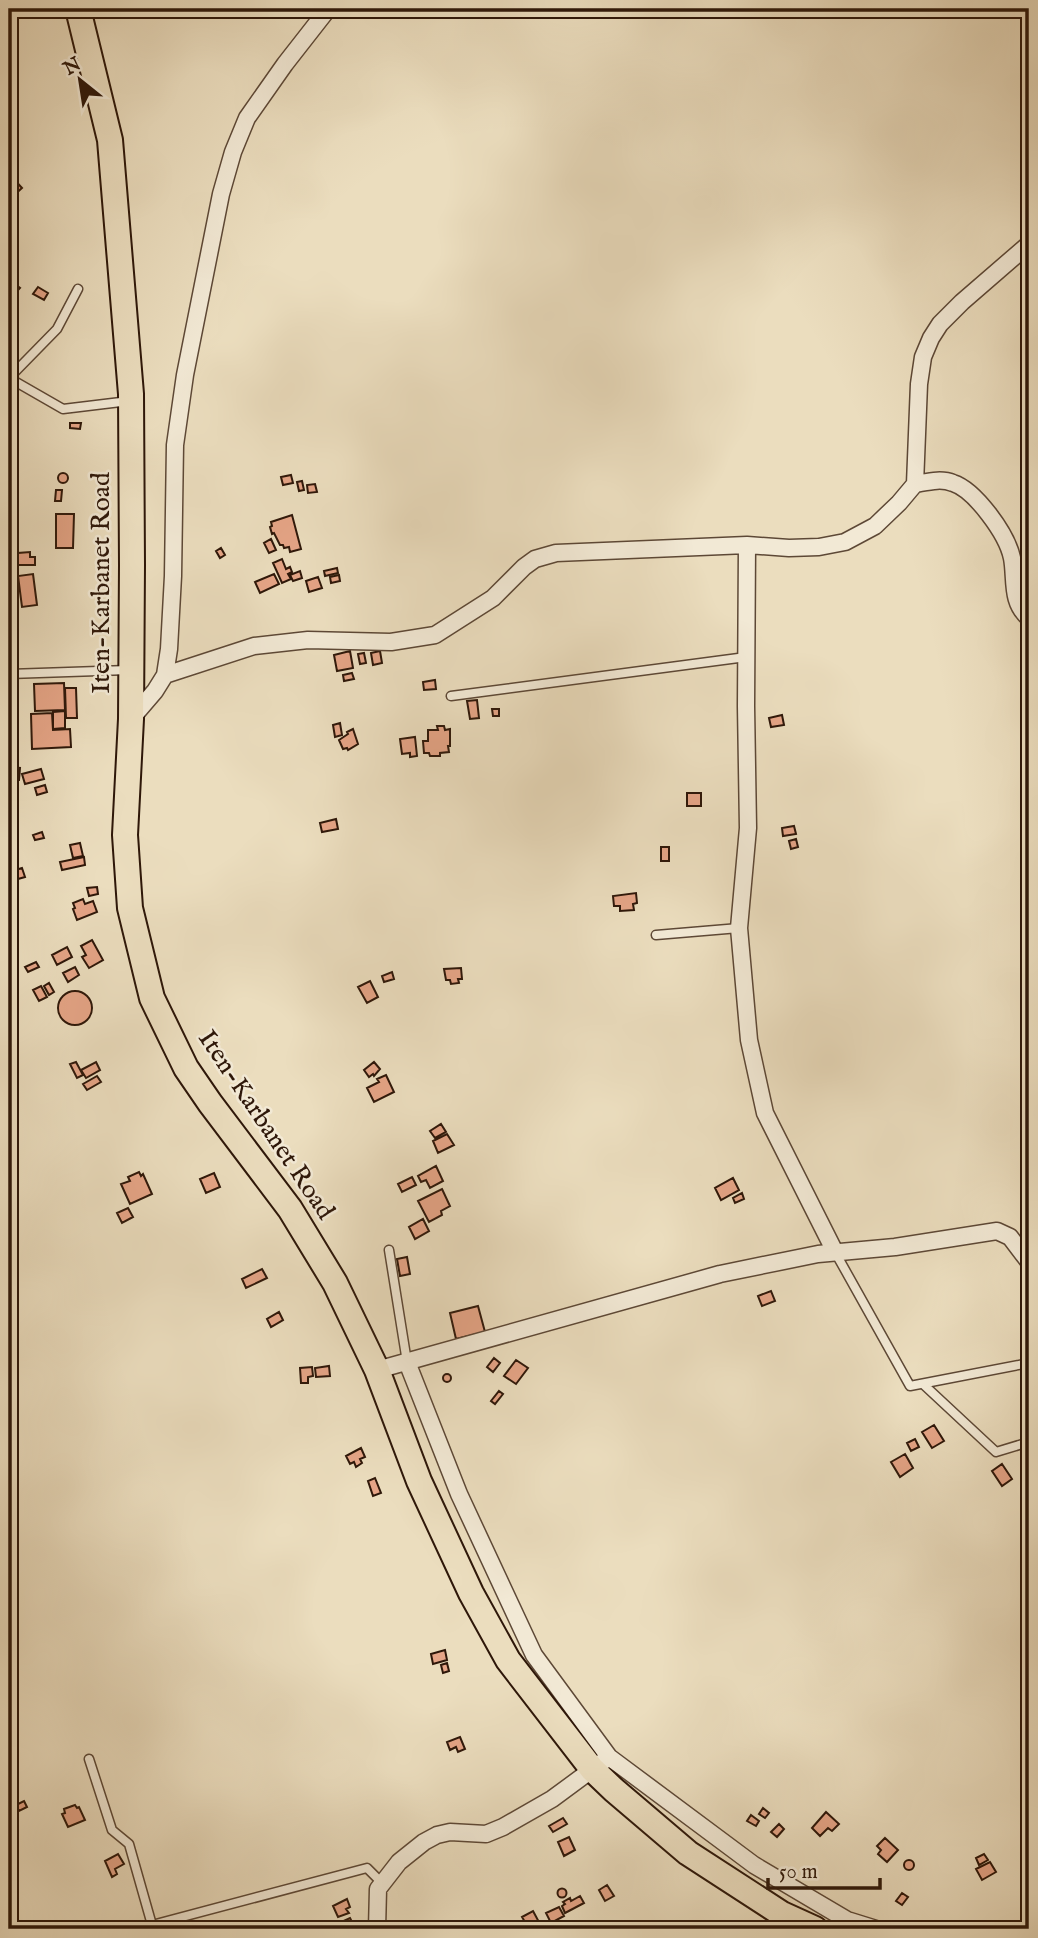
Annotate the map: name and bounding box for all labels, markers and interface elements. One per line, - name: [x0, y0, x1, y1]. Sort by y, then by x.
- north arrow: [46, 46, 116, 116]
- text: N: [59, 52, 86, 82]
- street label: Iten-Karbanet Road: [85, 472, 118, 694]
- street label: Iten-Karbanet Road: [190, 1024, 342, 1226]
- scale bar: [768, 1847, 880, 1891]
- text: 50 m: [779, 1859, 818, 1886]

